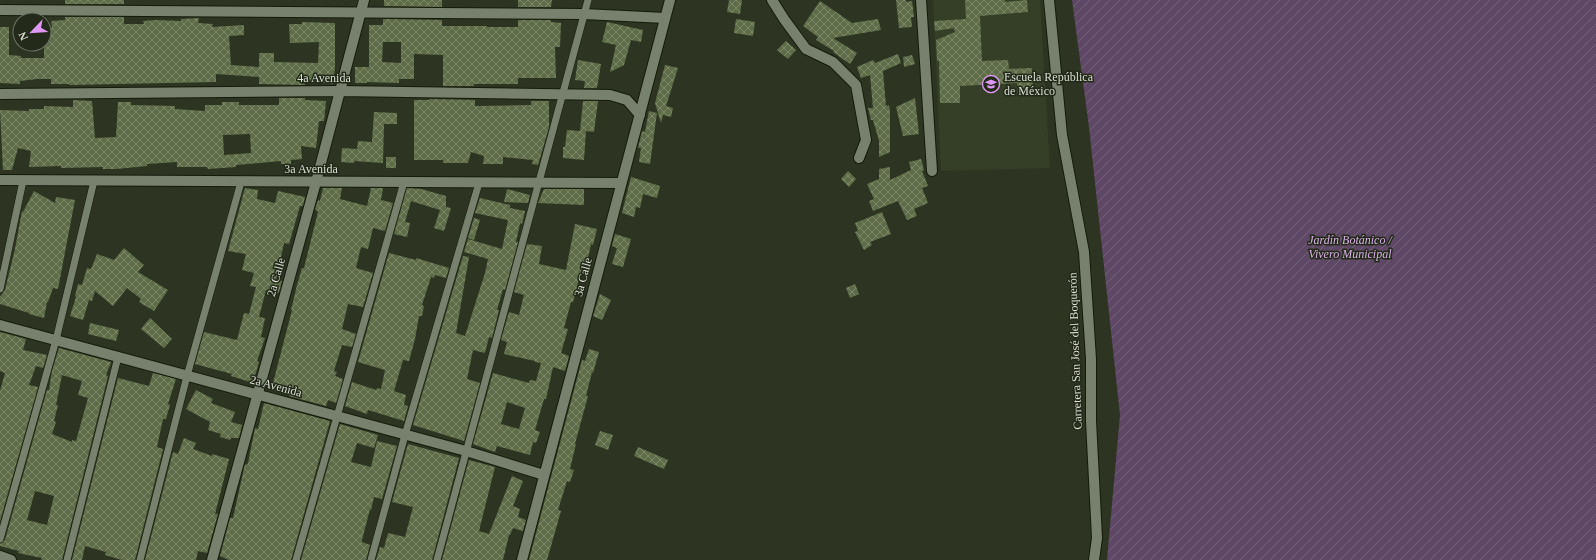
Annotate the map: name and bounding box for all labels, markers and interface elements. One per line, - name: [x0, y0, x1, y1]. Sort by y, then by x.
- north arrow: [12, 12, 52, 52]
- text: N: [16, 30, 30, 42]
- place label: Escuela República de México: [1004, 70, 1094, 98]
- street label: 4a Avenida: [297, 71, 351, 85]
- school or university icon: Escuela República de México: [981, 74, 1001, 94]
- street label: 3a Avenida: [284, 162, 338, 176]
- park label: Jardín Botánico / Vivero Municipal: [1308, 233, 1393, 261]
- street label: 2a Calle: [264, 256, 288, 298]
- street label: 3a Calle: [571, 256, 595, 298]
- street label: Carretera San José del Boquerón: [1065, 272, 1085, 430]
- street label: 2a Avenida: [248, 372, 304, 400]

